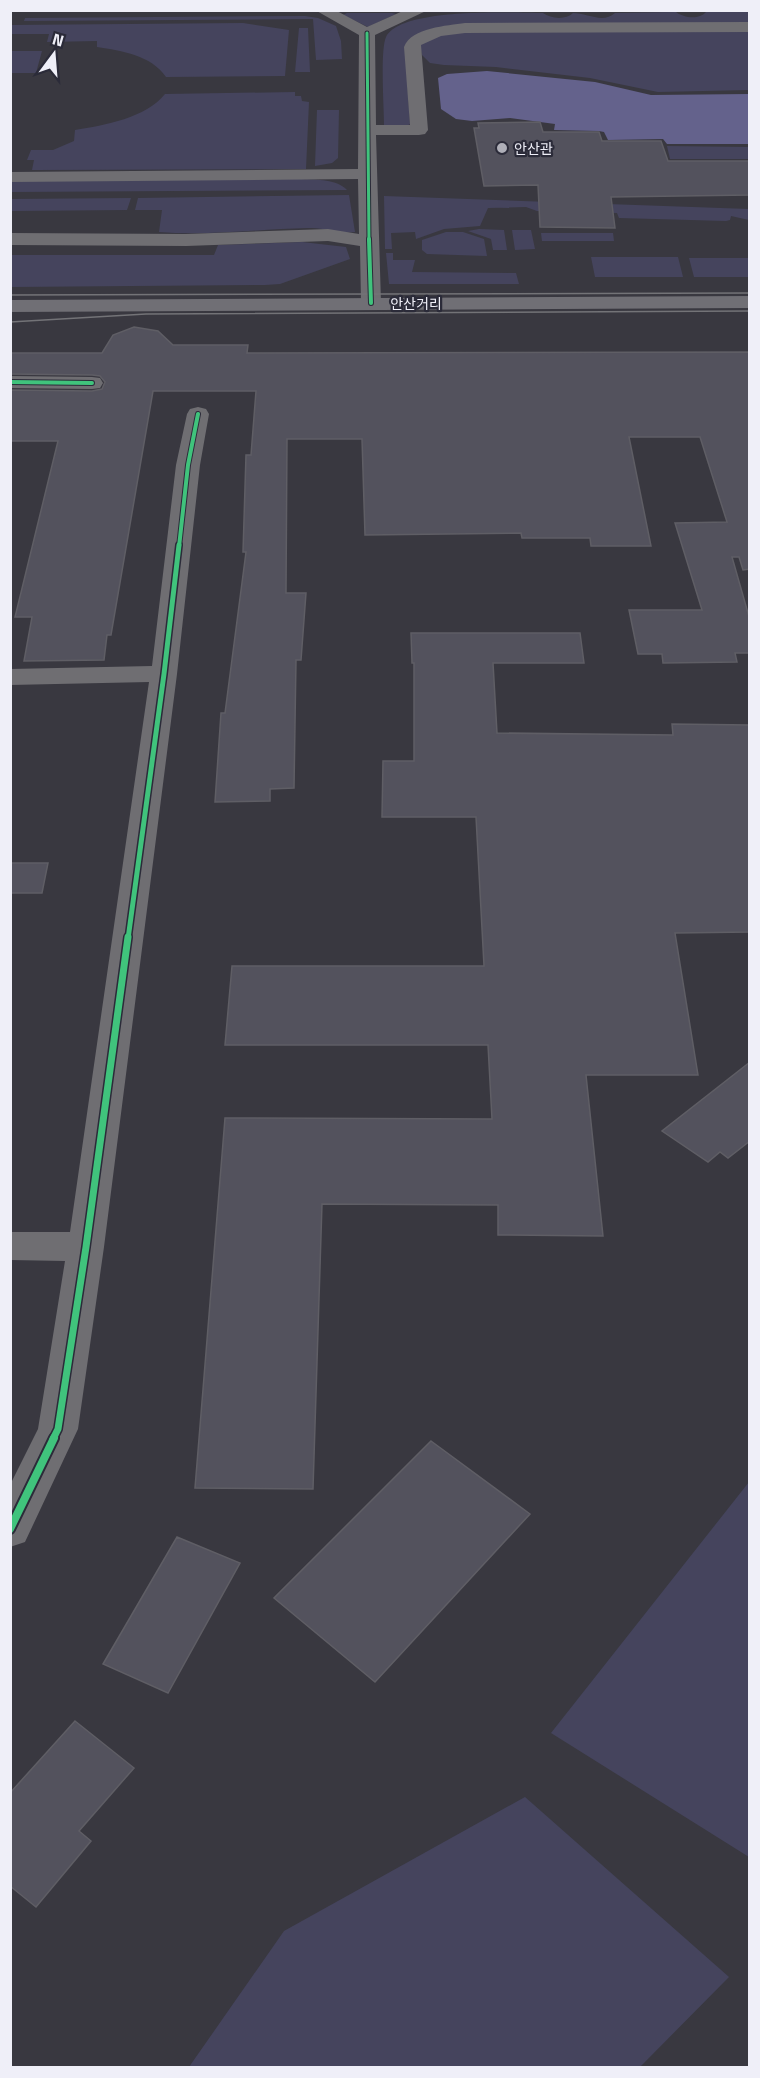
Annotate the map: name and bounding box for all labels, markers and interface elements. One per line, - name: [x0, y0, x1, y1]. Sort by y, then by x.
- north arrow: [24, 24, 84, 84]
- text: N: [49, 27, 67, 53]
- place label: 안산관: [514, 138, 553, 159]
- marker: 안산관: [495, 141, 509, 155]
- street label: 안산거리: [390, 293, 442, 314]

